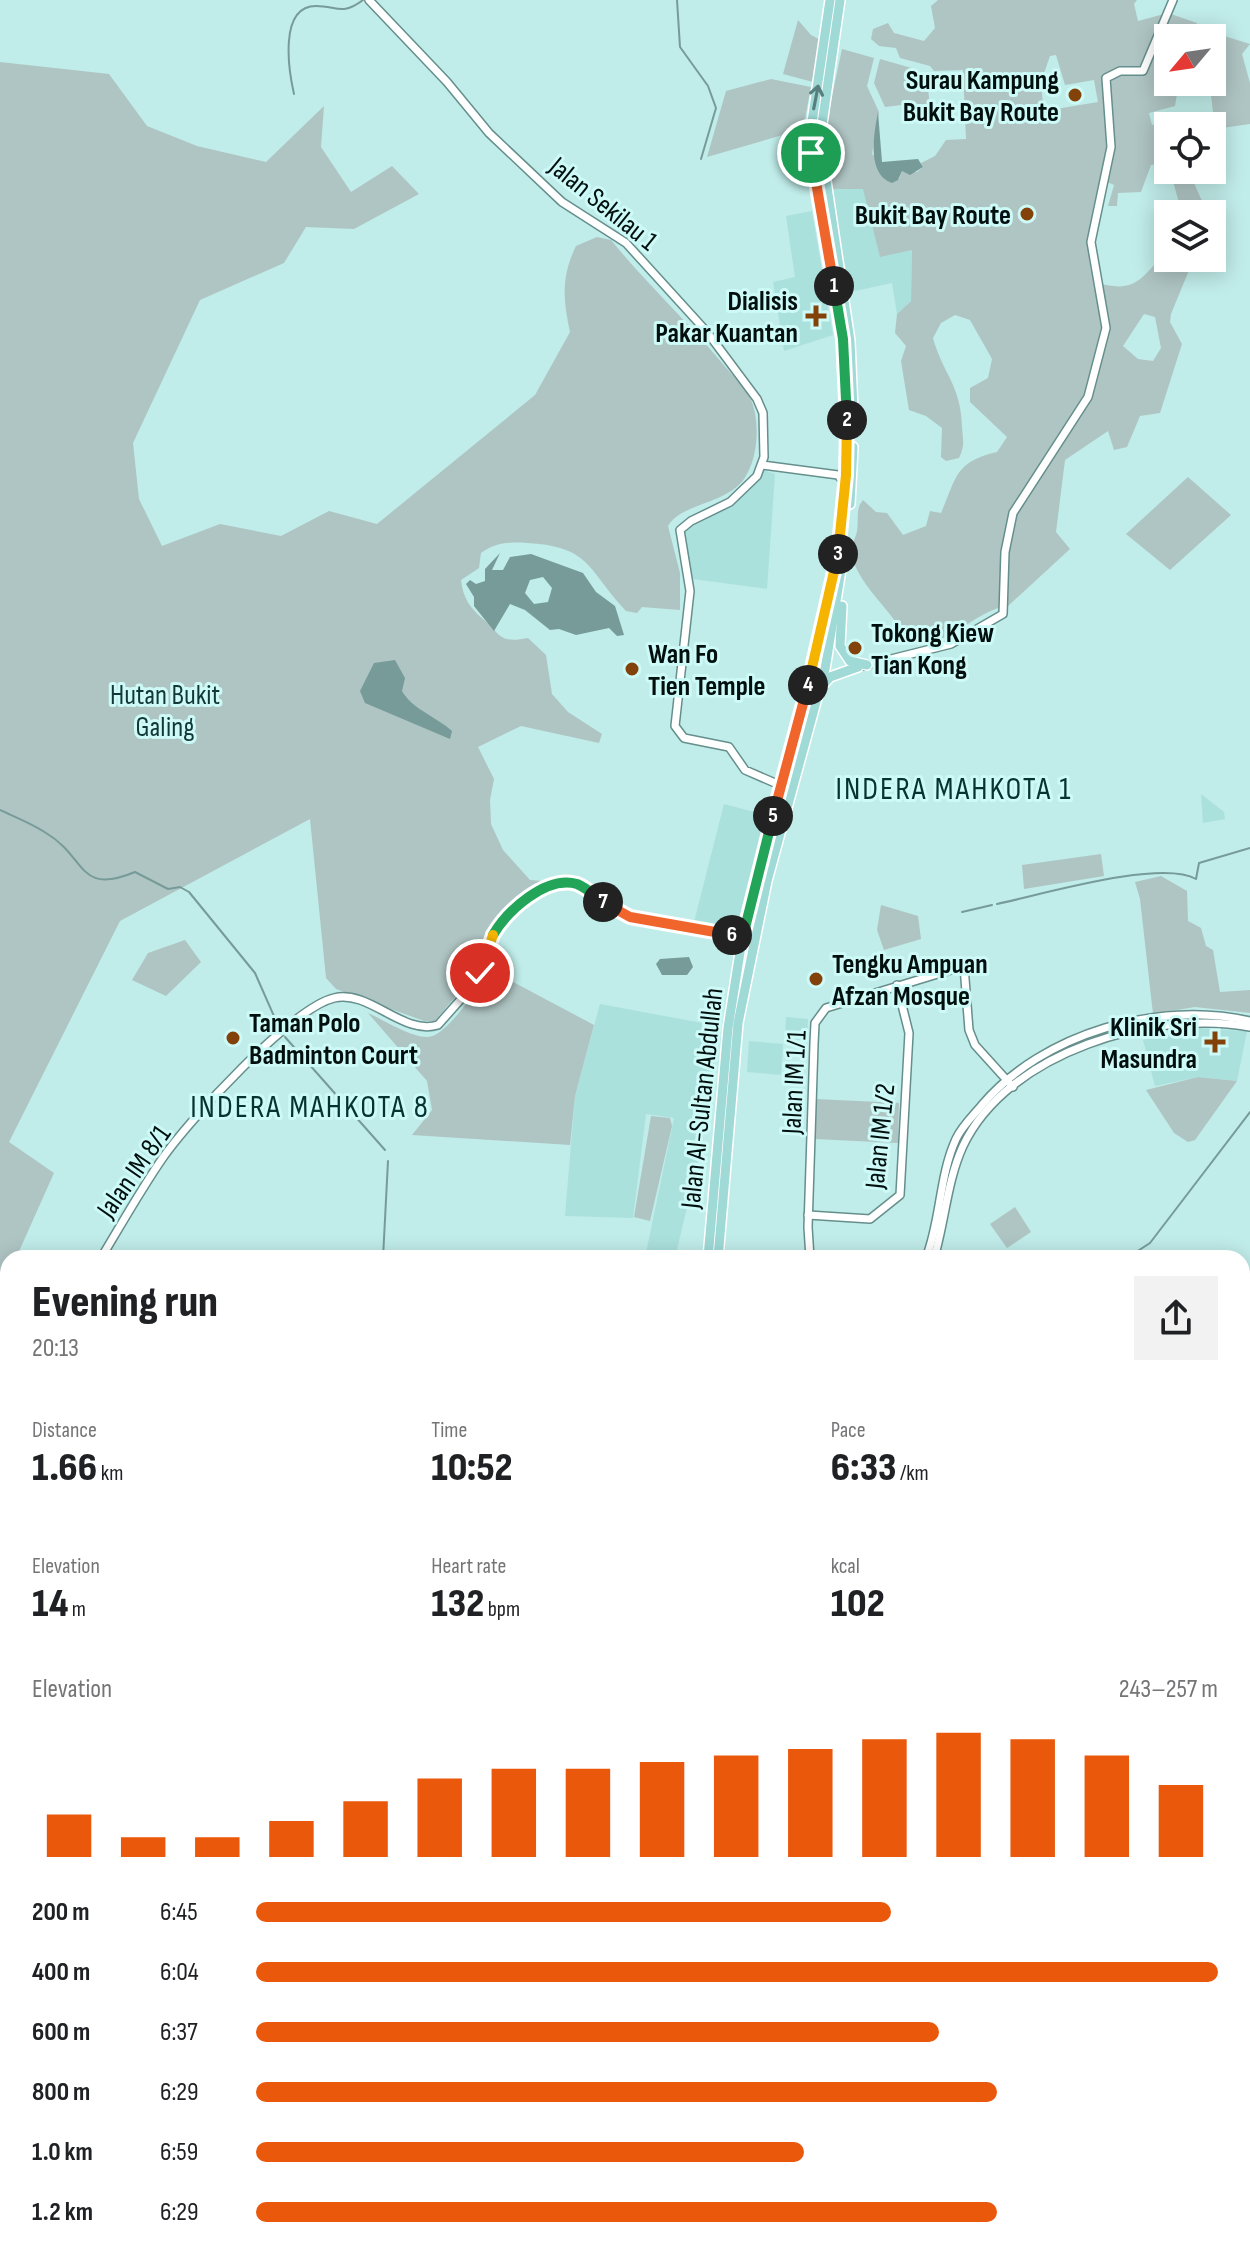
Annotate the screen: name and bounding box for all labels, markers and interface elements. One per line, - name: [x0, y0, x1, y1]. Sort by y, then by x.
- north arrow: [1154, 24, 1226, 96]
- map controls: [1154, 24, 1226, 272]
- place label: Surau Kampung Bukit Bay Route: [903, 64, 1059, 129]
- one-way arrow: [809, 85, 824, 110]
- marker: Surau Kampung Bukit Bay Route: [1066, 86, 1084, 104]
- button: locate: [1154, 112, 1226, 184]
- pin: [777, 119, 845, 187]
- icon: arrive: [789, 131, 833, 175]
- street label: Jalan Sekilau 1: [541, 150, 664, 258]
- place label: Bukit Bay Route: [855, 199, 1011, 232]
- button: layers: [1154, 200, 1226, 272]
- marker: Bukit Bay Route: [1018, 205, 1036, 223]
- pin: 1: [814, 266, 854, 306]
- text: 1: [830, 272, 838, 299]
- place label: Dialisis Pakar Kuantan: [655, 285, 798, 350]
- marker: Dialisis Pakar Kuantan: [805, 305, 827, 327]
- pin: 2: [827, 400, 867, 440]
- text: 2: [842, 406, 852, 433]
- pin: 3: [818, 534, 858, 574]
- text: 3: [833, 540, 843, 567]
- place label: Tokong Kiew Tian Kong: [871, 617, 994, 682]
- place label: Wan Fo Tien Temple: [648, 638, 765, 703]
- marker: Tokong Kiew Tian Kong: [846, 639, 864, 657]
- marker: Wan Fo Tien Temple: [623, 660, 641, 678]
- pin: 4: [788, 665, 828, 705]
- text: 4: [803, 671, 813, 698]
- park label: Hutan Bukit Galing: [110, 679, 220, 744]
- district label: INDERA MAHKOTA 1: [836, 770, 1072, 809]
- pin: 5: [753, 796, 793, 836]
- text: 5: [768, 802, 778, 829]
- pin: 7: [583, 882, 623, 922]
- text: 7: [598, 888, 608, 915]
- pin: 6: [712, 915, 752, 955]
- text: 6: [727, 921, 737, 948]
- pin: [446, 939, 514, 1007]
- place label: Tengku Ampuan Afzan Mosque: [831, 948, 988, 1013]
- icon: check: [458, 951, 502, 995]
- marker: Tengku Ampuan Afzan Mosque: [807, 970, 825, 988]
- street label: Jalan Al-Sultan Abdullah: [674, 986, 730, 1211]
- place label: Taman Polo Badminton Court: [249, 1007, 418, 1072]
- place label: Klinik Sri Masundra: [1100, 1011, 1197, 1076]
- marker: Taman Polo Badminton Court: [224, 1029, 242, 1047]
- street label: Jalan IM 1/1: [775, 1029, 814, 1136]
- marker: Klinik Sri Masundra: [1204, 1031, 1226, 1053]
- street label: Jalan IM 1/2: [858, 1082, 902, 1191]
- district label: INDERA MAHKOTA 8: [190, 1088, 430, 1127]
- street label: Jalan IM 8/1: [90, 1119, 178, 1226]
- text: Evening run: [32, 1276, 218, 1329]
- button: share: [1134, 1276, 1218, 1360]
- text: 20:13: [32, 1333, 79, 1364]
- text: Distance: [32, 1417, 97, 1444]
- text: Time: [431, 1417, 467, 1444]
- text: Pace: [831, 1417, 866, 1444]
- text: 1.66: [32, 1444, 97, 1492]
- text: 10:52: [431, 1444, 513, 1492]
- text: 6:33: [831, 1444, 897, 1492]
- text: km: [97, 1460, 123, 1487]
- text: /km: [897, 1460, 929, 1487]
- text: Elevation: [32, 1553, 100, 1580]
- text: Heart rate: [431, 1553, 506, 1580]
- text: kcal: [831, 1553, 860, 1580]
- text: 14: [32, 1580, 68, 1628]
- text: 132: [431, 1580, 484, 1628]
- text: 102: [831, 1580, 885, 1628]
- text: m: [68, 1596, 86, 1623]
- text: bpm: [484, 1596, 520, 1623]
- text: Elevation: [32, 1674, 112, 1705]
- text: 243–257 m: [1119, 1674, 1218, 1705]
- text: 200 m: [32, 1897, 89, 1928]
- text: 6:45: [160, 1897, 198, 1928]
- text: 400 m: [32, 1957, 90, 1988]
- text: 6:04: [160, 1957, 199, 1988]
- text: 600 m: [32, 2017, 90, 2048]
- text: 6:37: [160, 2017, 198, 2048]
- text: 800 m: [32, 2077, 90, 2108]
- text: 6:29: [160, 2077, 199, 2108]
- text: 1.0 km: [32, 2137, 93, 2168]
- text: 6:59: [160, 2137, 198, 2168]
- text: 1.2 km: [32, 2197, 93, 2228]
- text: 6:29: [160, 2197, 199, 2228]

